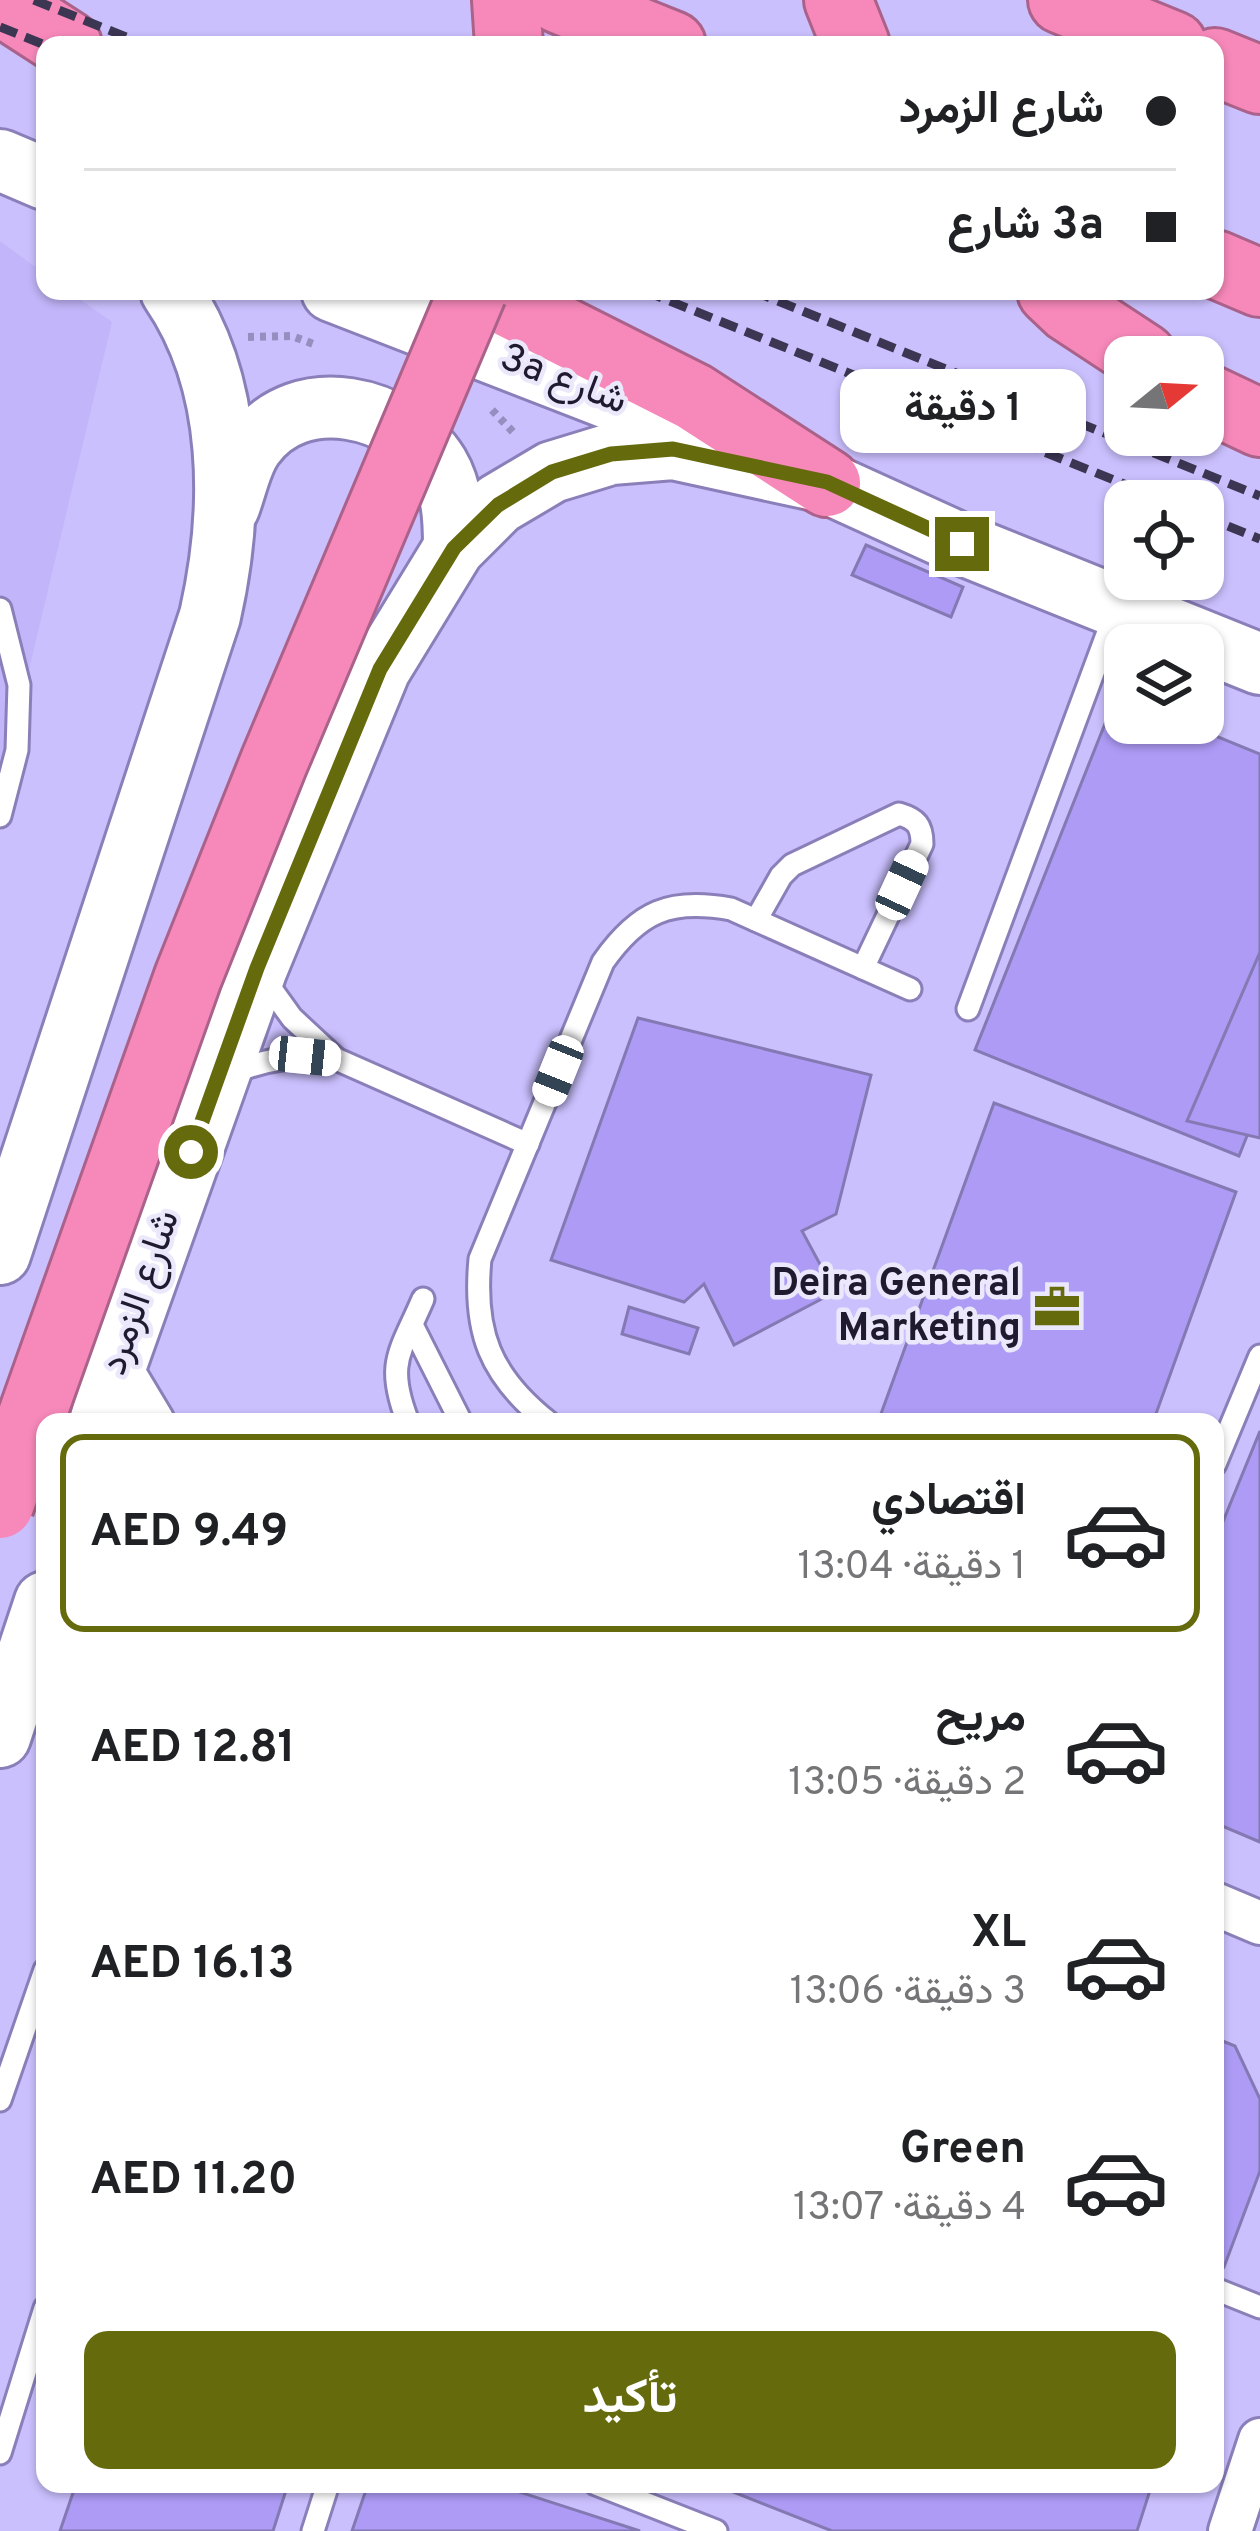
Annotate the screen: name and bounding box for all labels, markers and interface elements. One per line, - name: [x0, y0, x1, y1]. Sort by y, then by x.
- text: شارع الزمرد: [899, 82, 1104, 139]
- text: 3a شارع: [947, 198, 1104, 255]
- street label: 3a شارع: [493, 334, 633, 428]
- north arrow: [1104, 336, 1224, 456]
- map controls: [1104, 336, 1224, 744]
- callout: 1 دقيقة: [839, 370, 1085, 454]
- text: 1 دقيقة: [904, 386, 1022, 435]
- button: locate: [1104, 480, 1224, 600]
- route end: [935, 517, 989, 571]
- button: layers: [1104, 624, 1224, 744]
- car: [870, 845, 934, 925]
- car: [528, 1031, 588, 1111]
- car: [267, 1034, 343, 1078]
- route start: [164, 1125, 218, 1179]
- street label: شارع الزمرد: [91, 1204, 193, 1382]
- place label: Deira General Marketing: [771, 1261, 1021, 1355]
- office icon: Deira General Marketing: [1032, 1282, 1082, 1332]
- text: اقتصادي: [871, 1474, 1026, 1531]
- icon: car: [1062, 1479, 1170, 1587]
- text: AED 9.49: [90, 1505, 288, 1562]
- text: 1 دقيقة · 13:04: [798, 1544, 1026, 1593]
- text: مريح: [935, 1690, 1026, 1747]
- icon: car: [1062, 1695, 1170, 1803]
- text: AED 12.81: [90, 1721, 296, 1778]
- text: 2 دقيقة · 13:05: [788, 1760, 1026, 1809]
- text: XL: [971, 1906, 1026, 1963]
- icon: car: [1062, 1911, 1170, 2019]
- text: AED 16.13: [90, 1937, 295, 1994]
- text: 3 دقيقة · 13:06: [790, 1969, 1026, 2018]
- text: Green: [900, 2122, 1026, 2179]
- icon: car: [1062, 2127, 1170, 2235]
- text: AED 11.20: [90, 2153, 297, 2210]
- text: 4 دقيقة · 13:07: [793, 2185, 1026, 2234]
- button: تأكيد: [84, 2331, 1176, 2469]

